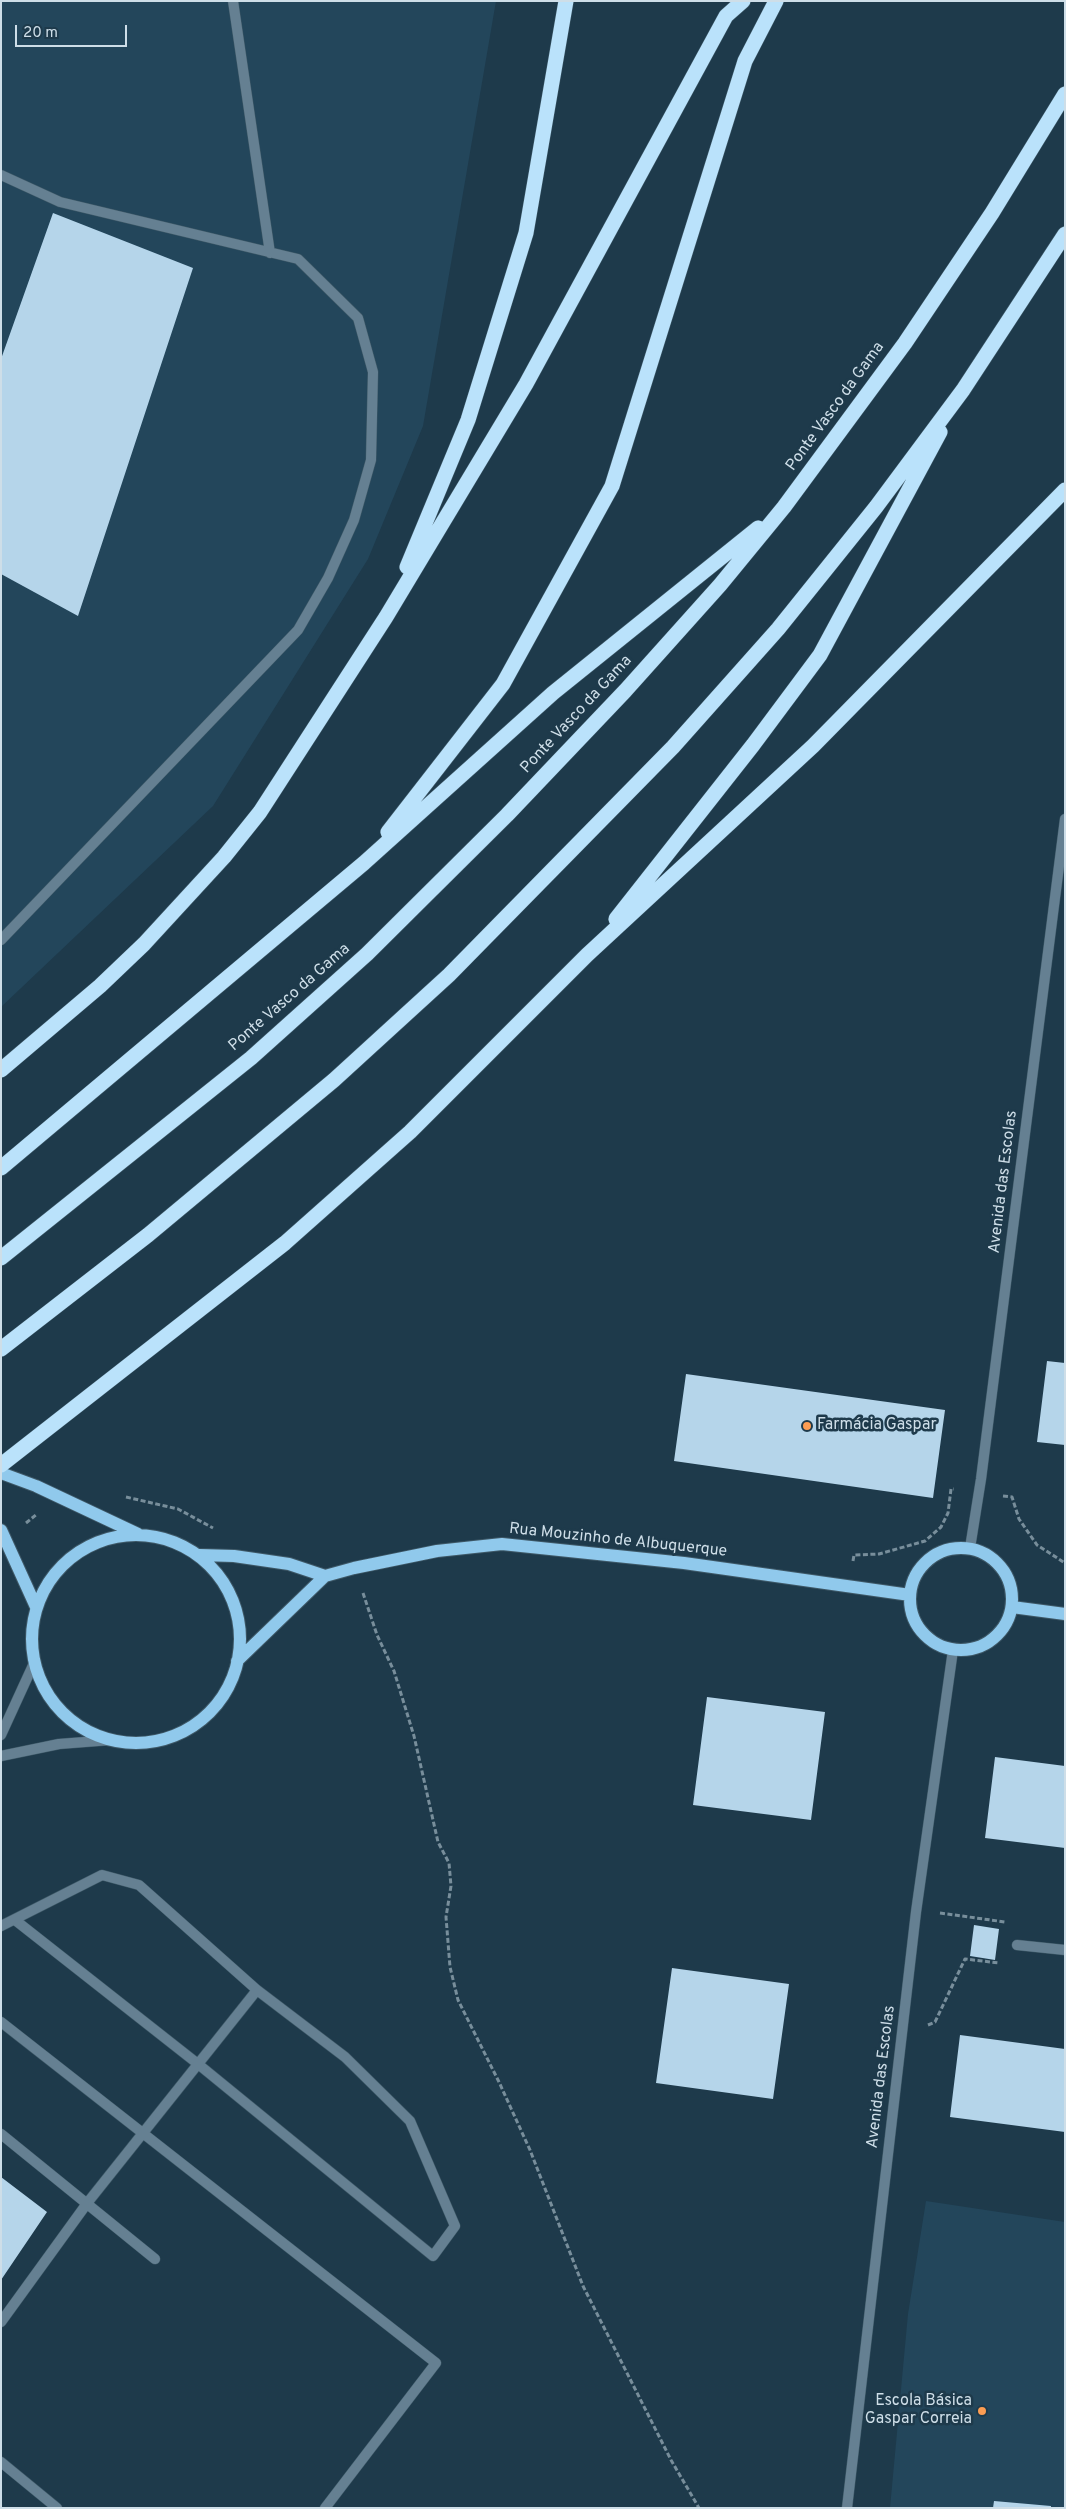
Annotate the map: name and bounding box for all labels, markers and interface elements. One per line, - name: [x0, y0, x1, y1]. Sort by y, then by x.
- scale bar: [18, 15, 130, 47]
- text: 20 m: [23, 24, 58, 43]
- street label: Ponte Vasco da Gama: [783, 339, 889, 475]
- street label: Ponte Vasco da Gama: [517, 652, 637, 778]
- street label: Ponte Vasco da Gama: [225, 940, 355, 1056]
- street label: Avenida das Escolas: [986, 1110, 1022, 1254]
- place label: Farmácia Gaspar: [817, 1416, 937, 1436]
- marker: Farmácia Gaspar: [801, 1420, 813, 1432]
- street label: Rua Mouzinho de Albuquerque: [508, 1520, 728, 1562]
- street label: Avenida das Escolas: [864, 2005, 900, 2149]
- place label: Escola Básica Gaspar Correia: [865, 2392, 972, 2430]
- marker: Escola Básica Gaspar Correia: [976, 2405, 988, 2417]

